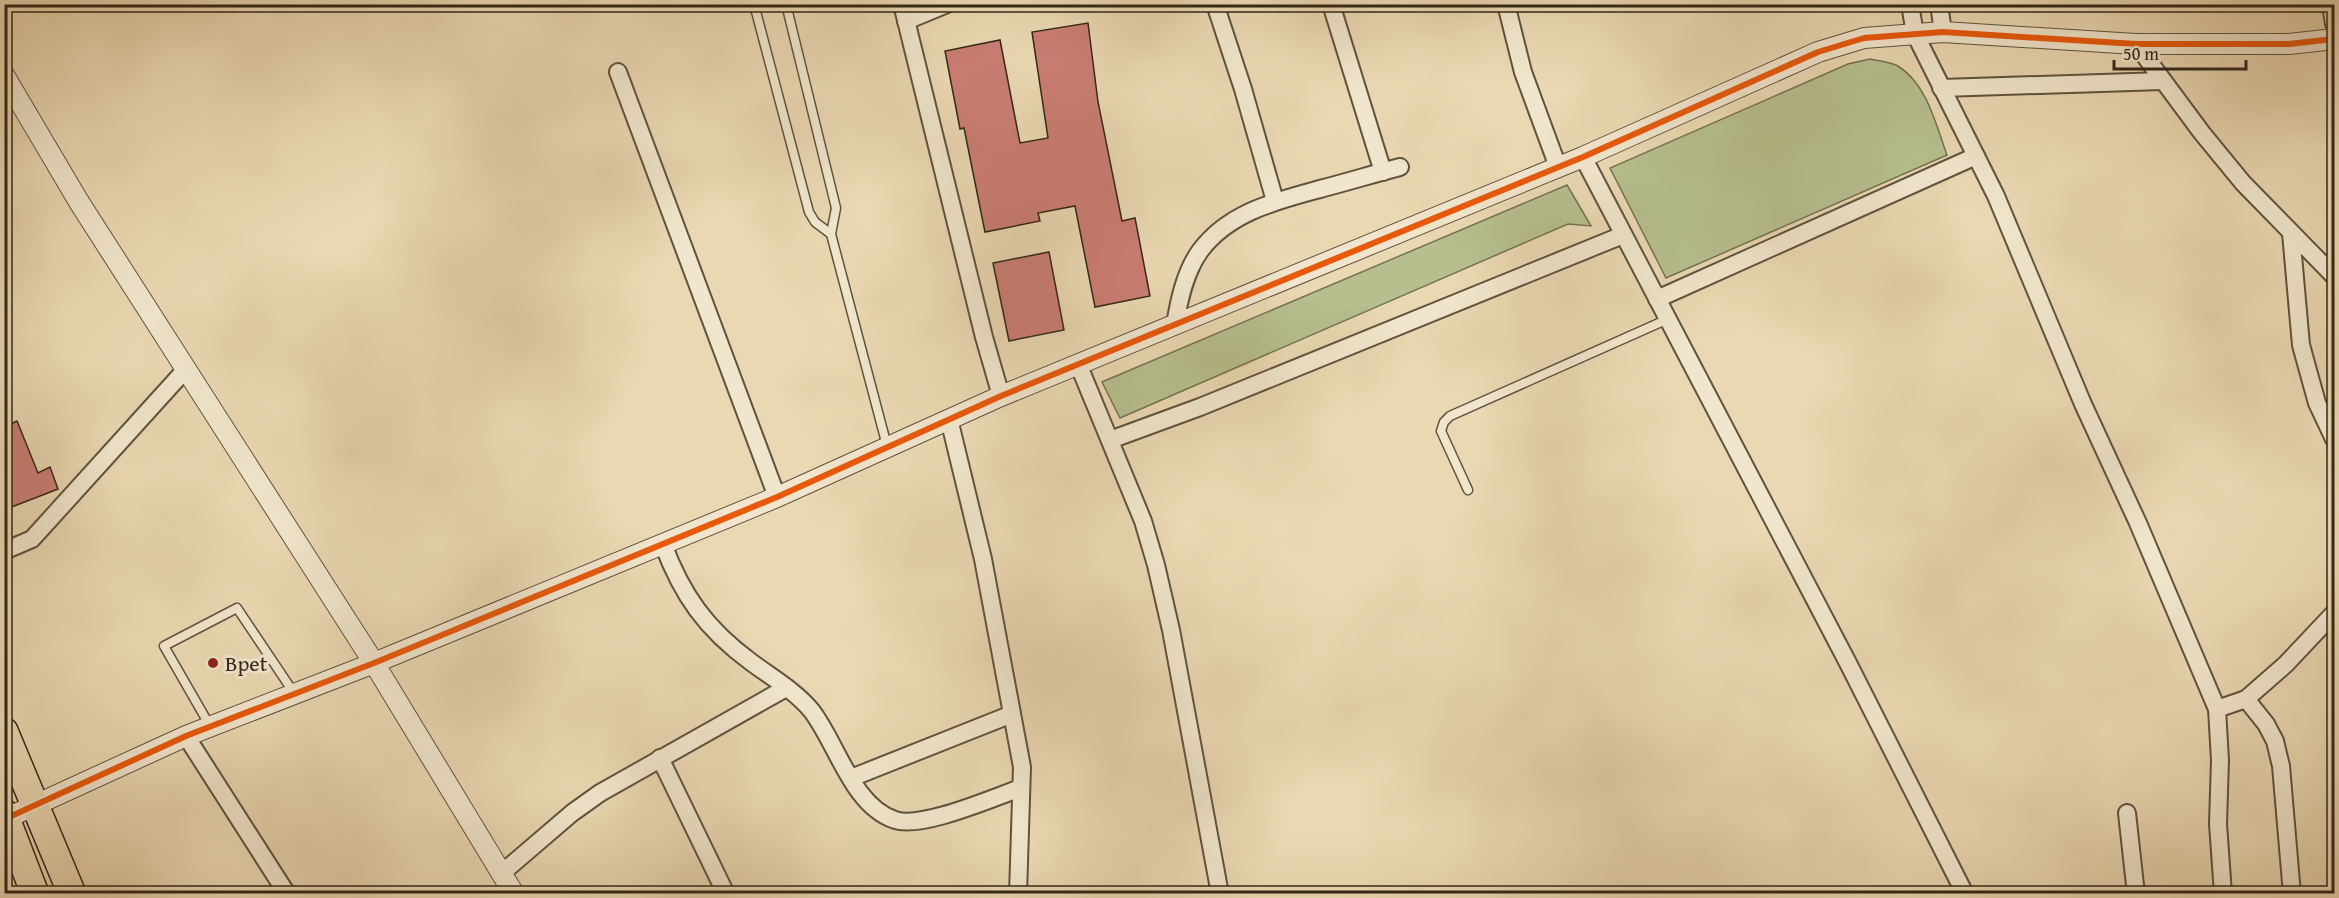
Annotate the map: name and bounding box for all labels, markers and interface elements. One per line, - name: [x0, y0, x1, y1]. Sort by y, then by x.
- scale bar: [2114, 33, 2246, 71]
- text: 50 m: [2123, 40, 2159, 67]
- place label: Bpet: [225, 647, 268, 679]
- marker: Bpet: [206, 656, 220, 670]

